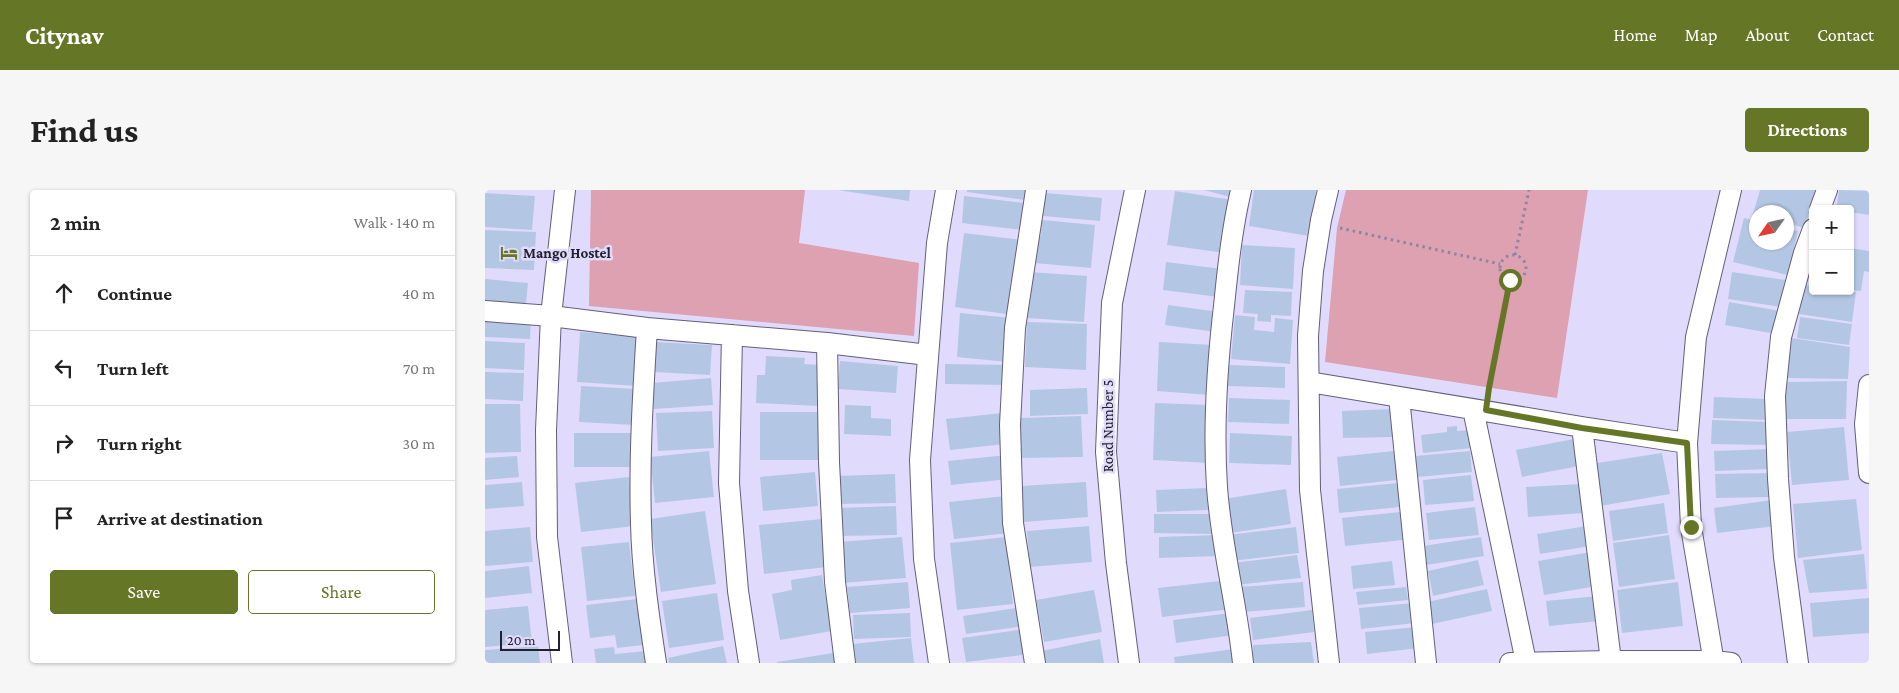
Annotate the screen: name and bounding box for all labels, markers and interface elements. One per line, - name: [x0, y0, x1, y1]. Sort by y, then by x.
- text: Citynav: [25, 22, 104, 49]
- text: Home: [1614, 25, 1657, 45]
- text: Map: [1685, 25, 1717, 45]
- text: About: [1745, 25, 1789, 45]
- text: Contact: [1817, 25, 1874, 45]
- button: Directions: [1745, 108, 1869, 152]
- text: Find us: [30, 111, 138, 150]
- north arrow: [1749, 205, 1794, 250]
- map controls: [1809, 205, 1854, 295]
- button: +: [1809, 205, 1854, 250]
- text: 2 min: [50, 211, 101, 235]
- text: Walk · 140 m: [354, 214, 435, 231]
- hotel icon: Mango Hostel: [499, 243, 519, 263]
- place label: Mango Hostel: [523, 245, 612, 261]
- button: −: [1809, 250, 1854, 295]
- route start: [1499, 269, 1522, 292]
- icon: ahead: [50, 279, 78, 307]
- text: Continue: [97, 283, 172, 304]
- text: 40 m: [402, 285, 435, 302]
- icon: left: [50, 354, 78, 382]
- text: Turn left: [97, 358, 169, 379]
- text: 70 m: [403, 360, 435, 377]
- street label: Road Number 5: [1100, 380, 1116, 472]
- icon: right: [50, 429, 78, 457]
- text: Turn right: [97, 433, 182, 454]
- text: 30 m: [403, 435, 435, 452]
- icon: arrive: [50, 504, 78, 532]
- text: Arrive at destination: [97, 508, 263, 529]
- route end: [1680, 516, 1703, 539]
- button: Save: [50, 570, 238, 614]
- button: Share: [248, 570, 435, 614]
- scale bar: [500, 628, 560, 651]
- text: 20 m: [507, 632, 535, 648]

